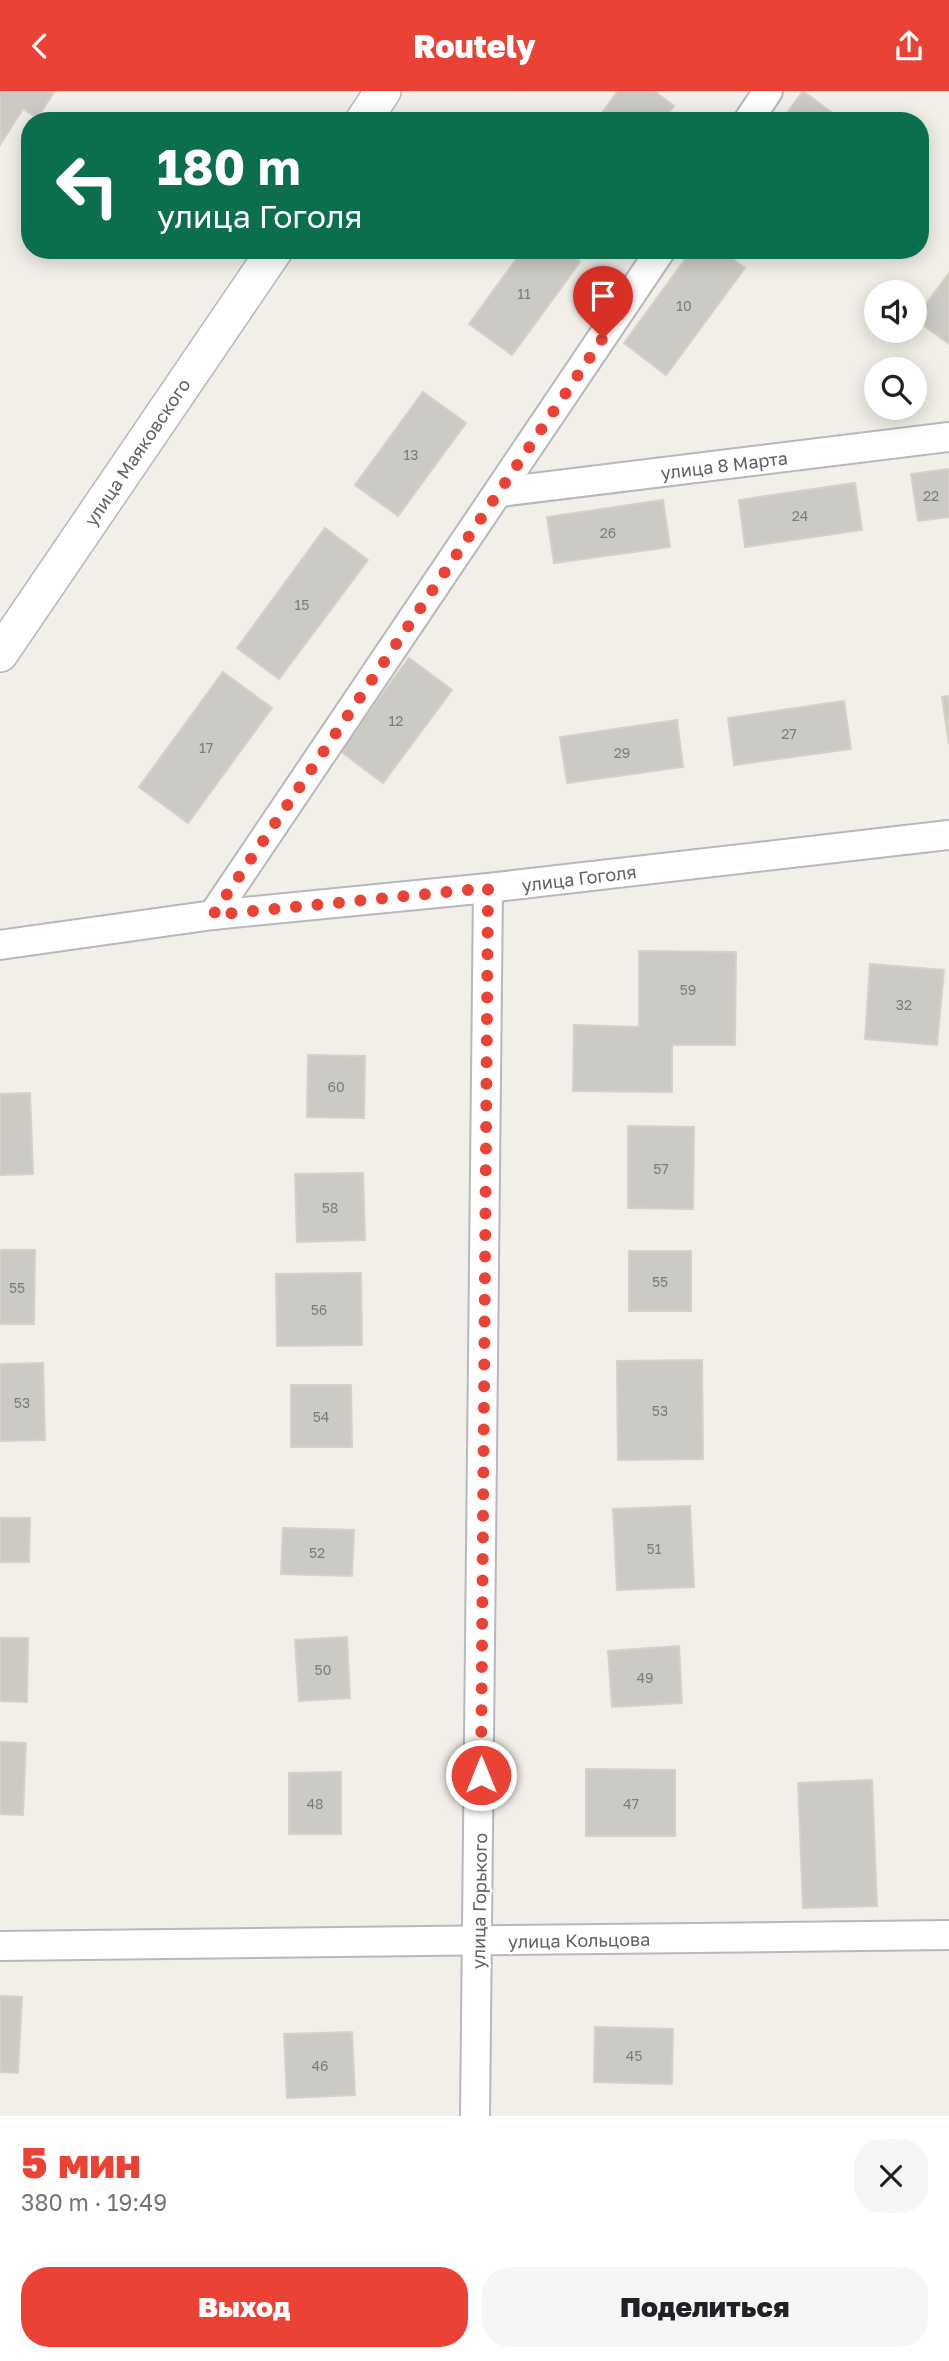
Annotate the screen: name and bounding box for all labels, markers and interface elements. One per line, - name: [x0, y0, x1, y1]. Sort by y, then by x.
- icon: back: [21, 27, 59, 65]
- text: Routely: [413, 27, 536, 65]
- icon: share: [890, 27, 928, 65]
- text: 180 m: [157, 137, 301, 196]
- icon: left: [42, 140, 133, 231]
- text: улица Гоголя: [157, 197, 363, 235]
- pin: [573, 266, 633, 338]
- icon: arrive: [584, 277, 622, 315]
- map controls: [864, 280, 927, 420]
- button: sound: [864, 280, 927, 343]
- house number: 11: [517, 285, 531, 302]
- house number: 10: [676, 297, 692, 314]
- button: search: [864, 357, 927, 420]
- street label: улица Маяковского: [79, 374, 195, 530]
- house number: 13: [404, 446, 418, 463]
- street label: улица 8 Марта: [659, 446, 789, 484]
- house number: 22: [923, 487, 939, 504]
- house number: 24: [792, 507, 808, 524]
- house number: 26: [600, 524, 616, 541]
- house number: 15: [295, 596, 309, 613]
- house number: 12: [389, 712, 403, 729]
- house number: 27: [781, 725, 797, 742]
- house number: 17: [199, 739, 213, 756]
- house number: 29: [614, 744, 630, 761]
- street label: улица Гоголя: [520, 860, 638, 896]
- house number: 59: [680, 981, 696, 998]
- house number: 32: [896, 996, 912, 1013]
- house number: 60: [327, 1078, 345, 1095]
- house number: 57: [653, 1160, 669, 1177]
- house number: 58: [322, 1199, 338, 1216]
- house number: 55: [652, 1273, 668, 1290]
- house number: 55: [9, 1279, 25, 1296]
- house number: 56: [311, 1301, 327, 1318]
- house number: 53: [14, 1394, 30, 1411]
- house number: 53: [652, 1402, 668, 1419]
- house number: 54: [313, 1408, 329, 1425]
- house number: 51: [647, 1540, 662, 1557]
- house number: 52: [309, 1544, 325, 1561]
- house number: 50: [315, 1661, 331, 1678]
- house number: 49: [636, 1669, 654, 1686]
- position arrow: [444, 1738, 518, 1812]
- house number: 48: [306, 1795, 324, 1812]
- house number: 47: [623, 1795, 639, 1812]
- street label: улица Горького: [467, 1833, 491, 1969]
- street label: улица Кольцова: [508, 1928, 650, 1952]
- house number: 45: [626, 2047, 642, 2064]
- house number: 46: [311, 2057, 329, 2074]
- text: 5 мин: [21, 2137, 141, 2187]
- button: close: [854, 2139, 928, 2213]
- text: 380 m · 19:49: [21, 2188, 167, 2216]
- button: Выход: [21, 2267, 468, 2347]
- button: Поделиться: [482, 2267, 928, 2347]

